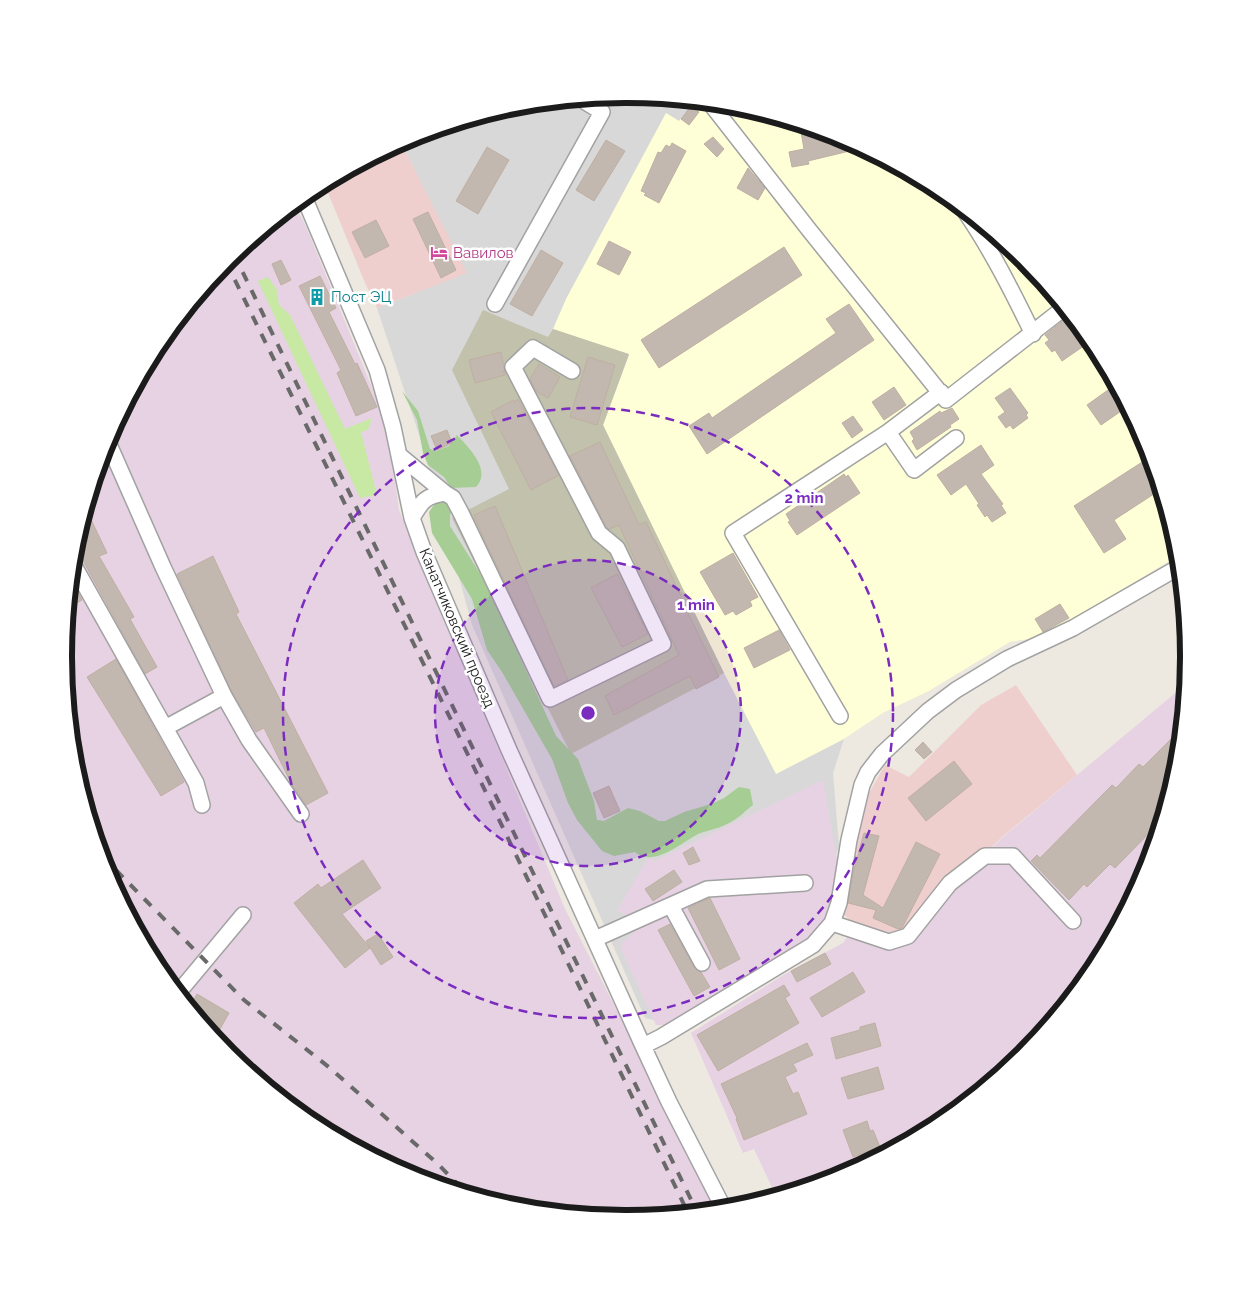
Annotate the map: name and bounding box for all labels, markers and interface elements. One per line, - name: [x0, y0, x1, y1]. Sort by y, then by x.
- hotel icon: Вавилов: [429, 243, 449, 263]
- place label: Вавилов: [453, 244, 514, 262]
- building icon: Пост ЭЦ: [307, 287, 327, 307]
- place label: Пост ЭЦ: [331, 288, 392, 306]
- text: 2 min: [785, 489, 823, 507]
- street label: Канатчиковский проезд: [415, 546, 499, 711]
- text: 1 min: [677, 596, 715, 614]
- centre of rings: [579, 704, 597, 722]

